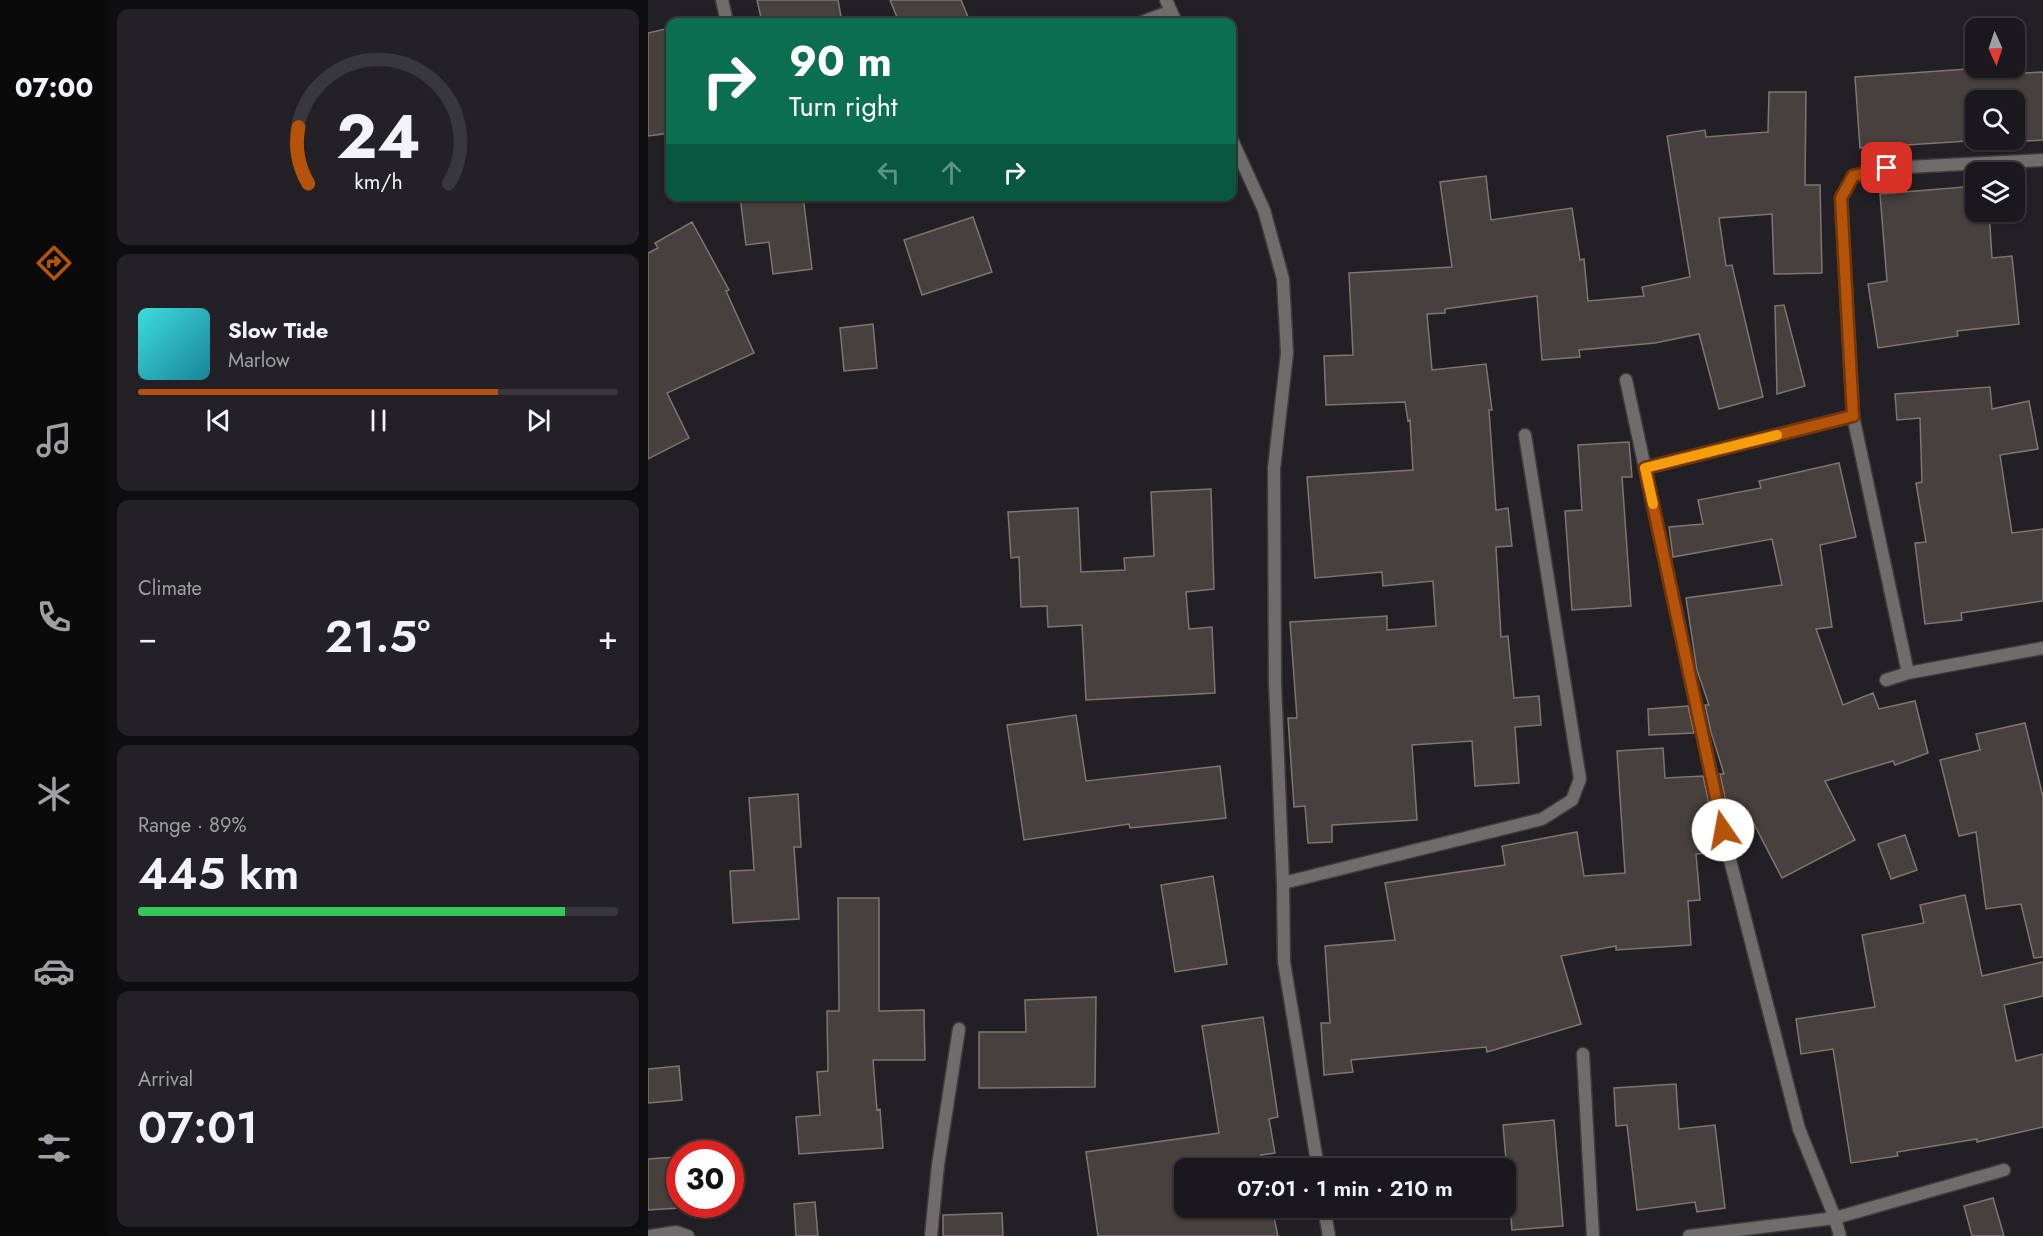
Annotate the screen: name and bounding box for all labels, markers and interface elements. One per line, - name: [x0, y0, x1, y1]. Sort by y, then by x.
- north arrow: [1965, 18, 2025, 78]
- map controls: [1965, 18, 2025, 222]
- text: 90 m: [789, 31, 892, 92]
- icon: right: [690, 42, 768, 120]
- text: 07:00: [15, 68, 93, 107]
- text: Turn right: [789, 87, 897, 126]
- button: search: [1965, 90, 2025, 150]
- text: 24: [336, 91, 420, 181]
- pin: [1861, 142, 1912, 193]
- icon: arrive: [1870, 151, 1903, 184]
- icon: left: [872, 156, 905, 189]
- icon: ahead: [935, 156, 968, 189]
- icon: right: [998, 156, 1031, 189]
- button: layers: [1965, 162, 2025, 222]
- text: km/h: [354, 167, 402, 198]
- icon: directions: [33, 242, 75, 284]
- text: Slow Tide: [228, 314, 328, 346]
- text: Marlow: [228, 346, 290, 375]
- icon: previous: [202, 404, 235, 437]
- icon: pause: [362, 404, 395, 437]
- icon: next: [522, 404, 555, 437]
- icon: music: [33, 419, 75, 461]
- text: Climate: [138, 574, 202, 603]
- icon: phone: [33, 596, 75, 638]
- text: 21.5°: [325, 604, 430, 669]
- text: −: [138, 614, 157, 661]
- text: +: [598, 614, 618, 661]
- icon: climate: [33, 773, 75, 815]
- position arrow: [1691, 798, 1755, 862]
- text: Range · 89%: [138, 811, 246, 840]
- text: 445 km: [138, 841, 299, 906]
- icon: car: [33, 950, 75, 992]
- text: Arrival: [138, 1065, 193, 1094]
- text: 07:01: [138, 1095, 258, 1160]
- icon: filters: [33, 1127, 75, 1169]
- speed limit sign: 30: [666, 1140, 744, 1218]
- text: 07:01 · 1 min · 210 m: [1237, 1172, 1453, 1204]

